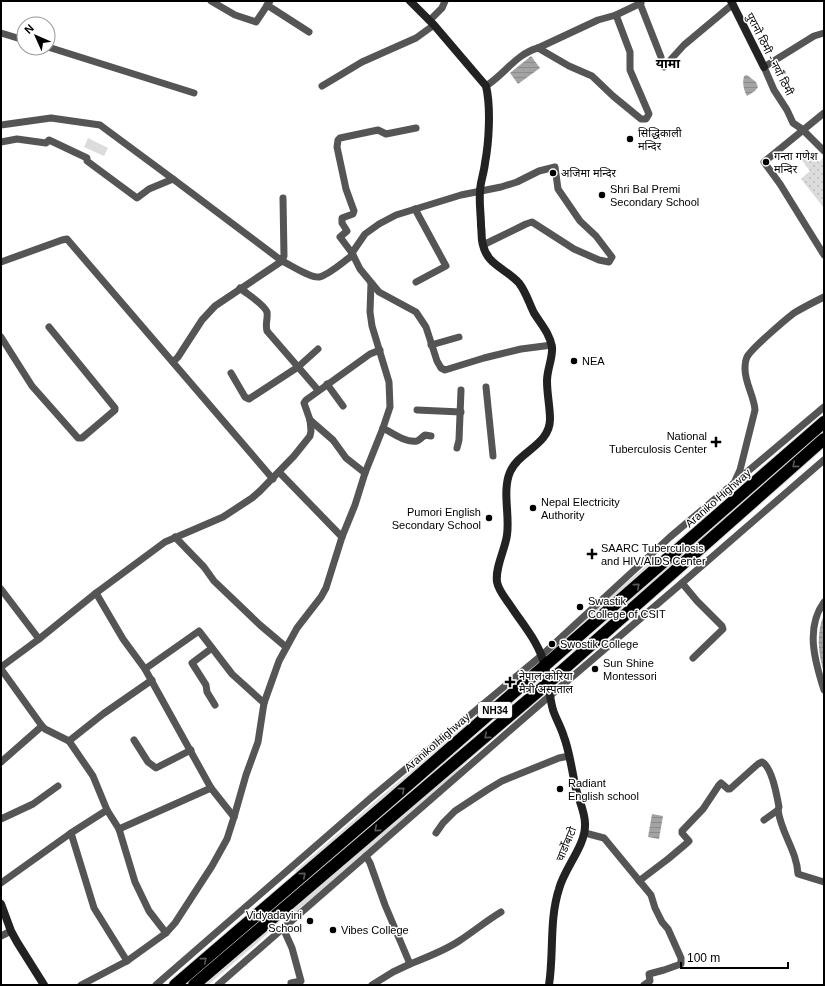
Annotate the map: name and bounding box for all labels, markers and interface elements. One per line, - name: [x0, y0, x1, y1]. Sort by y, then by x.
- street label: पुरानो ठिमी - नयाँ ठिमी: [743, 10, 797, 98]
- north arrow: [16, 16, 56, 56]
- text: N: [22, 22, 36, 36]
- district label: यामा: [656, 56, 681, 71]
- place label: सिद्धिकाली मन्दिर: [638, 127, 682, 152]
- marker: सिद्धिकाली मन्दिर: [625, 134, 635, 144]
- place label: गन्ता गणेश मन्दिर: [774, 150, 818, 175]
- marker: गन्ता गणेश मन्दिर: [761, 157, 771, 167]
- place label: अजिमा मन्दिर: [561, 167, 617, 179]
- marker: अजिमा मन्दिर: [548, 168, 558, 178]
- place label: Shri Bal Premi Secondary School: [610, 183, 699, 208]
- marker: Shri Bal Premi Secondary School: [597, 190, 607, 200]
- place label: NEA: [582, 355, 605, 367]
- marker: NEA: [569, 356, 579, 366]
- place label: National Tuberculosis Center: [609, 430, 707, 455]
- marker: National Tuberculosis Center: [710, 436, 722, 448]
- one-way arrow: [792, 460, 799, 467]
- street label: Araniko Highway: [683, 466, 753, 530]
- place label: Nepal Electricity Authority: [541, 496, 620, 521]
- marker: Nepal Electricity Authority: [528, 503, 538, 513]
- place label: Pumori English Secondary School: [392, 506, 481, 531]
- marker: Pumori English Secondary School: [484, 513, 494, 523]
- place label: SAARC Tuberculosis and HIV/AIDS Center: [601, 542, 706, 567]
- marker: SAARC Tuberculosis and HIV/AIDS Center: [586, 548, 598, 560]
- one-way arrow: [632, 583, 640, 590]
- place label: Swastik College of CSIT: [588, 595, 666, 620]
- marker: Swastik College of CSIT: [575, 602, 585, 612]
- place label: Swostik College: [560, 638, 638, 650]
- marker: Swostik College: [547, 639, 557, 649]
- place label: Sun Shine Montessori: [603, 657, 657, 682]
- marker: Sun Shine Montessori: [590, 664, 600, 674]
- place label: नेपाल कोरिया मैत्री अस्पताल: [519, 670, 574, 695]
- marker: नेपाल कोरिया मैत्री अस्पताल: [504, 676, 516, 688]
- road number: NH34: [478, 702, 512, 718]
- street label: Araniko Highway: [402, 710, 472, 774]
- one-way arrow: [484, 731, 491, 738]
- place label: Radiant English school: [568, 777, 639, 802]
- marker: Radiant English school: [555, 784, 565, 794]
- one-way arrow: [397, 788, 404, 795]
- one-way arrow: [374, 824, 381, 831]
- street label: चार्डोबाटो: [553, 825, 579, 863]
- one-way arrow: [298, 872, 306, 880]
- place label: Vidyadayini School: [246, 909, 302, 934]
- marker: Vidyadayini School: [305, 916, 315, 926]
- place label: Vibes College: [341, 924, 409, 936]
- marker: Vibes College: [328, 925, 338, 935]
- scale bar: [681, 944, 788, 970]
- text: 100 m: [687, 951, 720, 965]
- one-way arrow: [200, 957, 207, 964]

